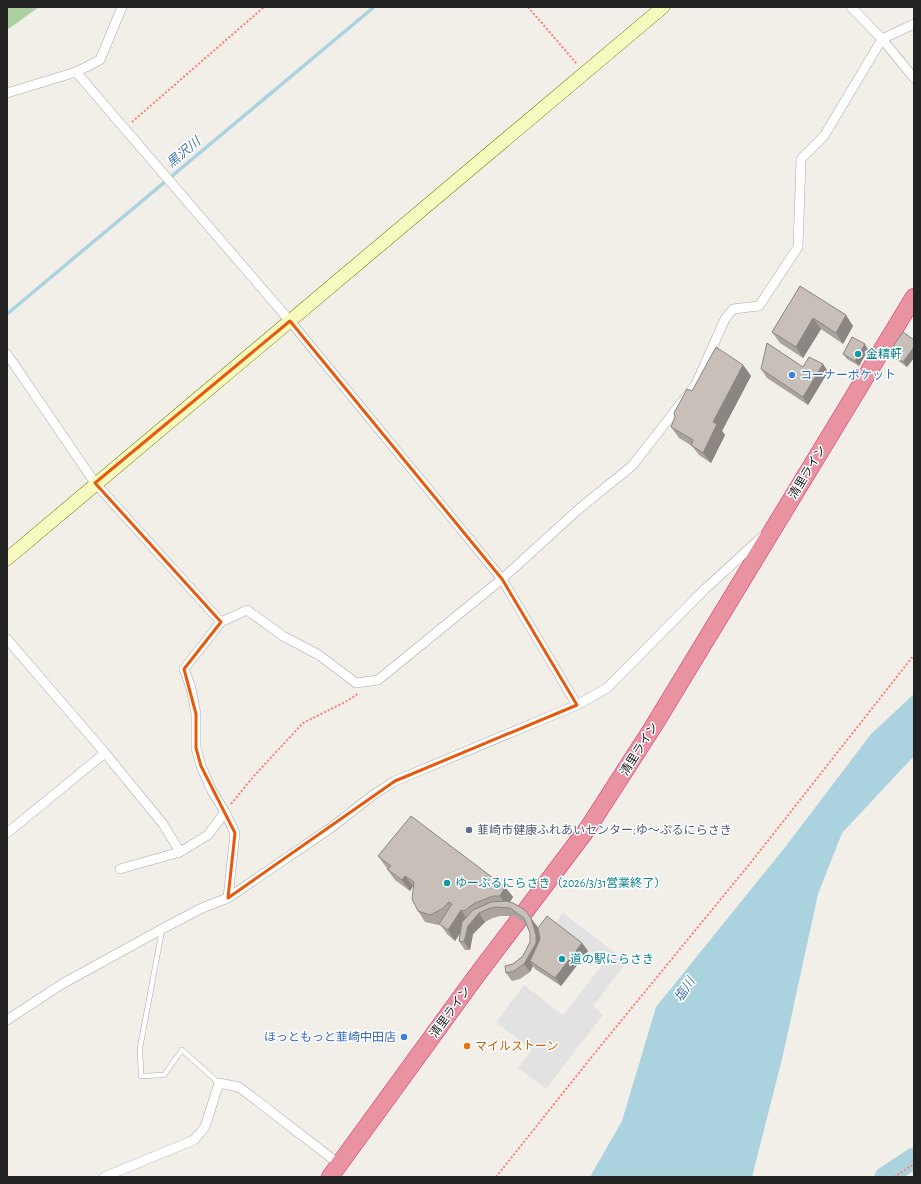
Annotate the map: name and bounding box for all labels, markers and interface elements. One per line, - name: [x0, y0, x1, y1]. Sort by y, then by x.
- water label: 黒沢川: [164, 133, 205, 171]
- place label: 金精軒: [866, 347, 902, 360]
- marker: 金精軒: [853, 349, 863, 359]
- place label: コーナーポケット: [800, 369, 896, 381]
- marker: コーナーポケット: [787, 370, 797, 380]
- street label: 清里ライン: [786, 443, 828, 501]
- street label: 清里ライン: [618, 720, 660, 778]
- place label: 韮崎市健康ふれあいセンター;ゆ～ぷるにらさき: [477, 823, 732, 836]
- marker: 韮崎市健康ふれあいセンター;ゆ～ぷるにらさき: [464, 825, 474, 835]
- place label: ゆーぷるにらさき（2026/3/31営業終了）: [455, 876, 666, 889]
- marker: ゆーぷるにらさき（2026/3/31営業終了）: [442, 878, 452, 888]
- place label: 道の駅にらさき: [570, 952, 654, 965]
- marker: 道の駅にらさき: [557, 954, 567, 964]
- water label: 塩川: [672, 973, 699, 1004]
- street label: 清里ライン: [428, 984, 472, 1040]
- place label: ほっともっと韮崎中田店: [264, 1030, 396, 1043]
- marker: ほっともっと韮崎中田店: [399, 1032, 409, 1042]
- place label: マイルストーン: [475, 1040, 558, 1052]
- marker: マイルストーン: [462, 1041, 472, 1051]

